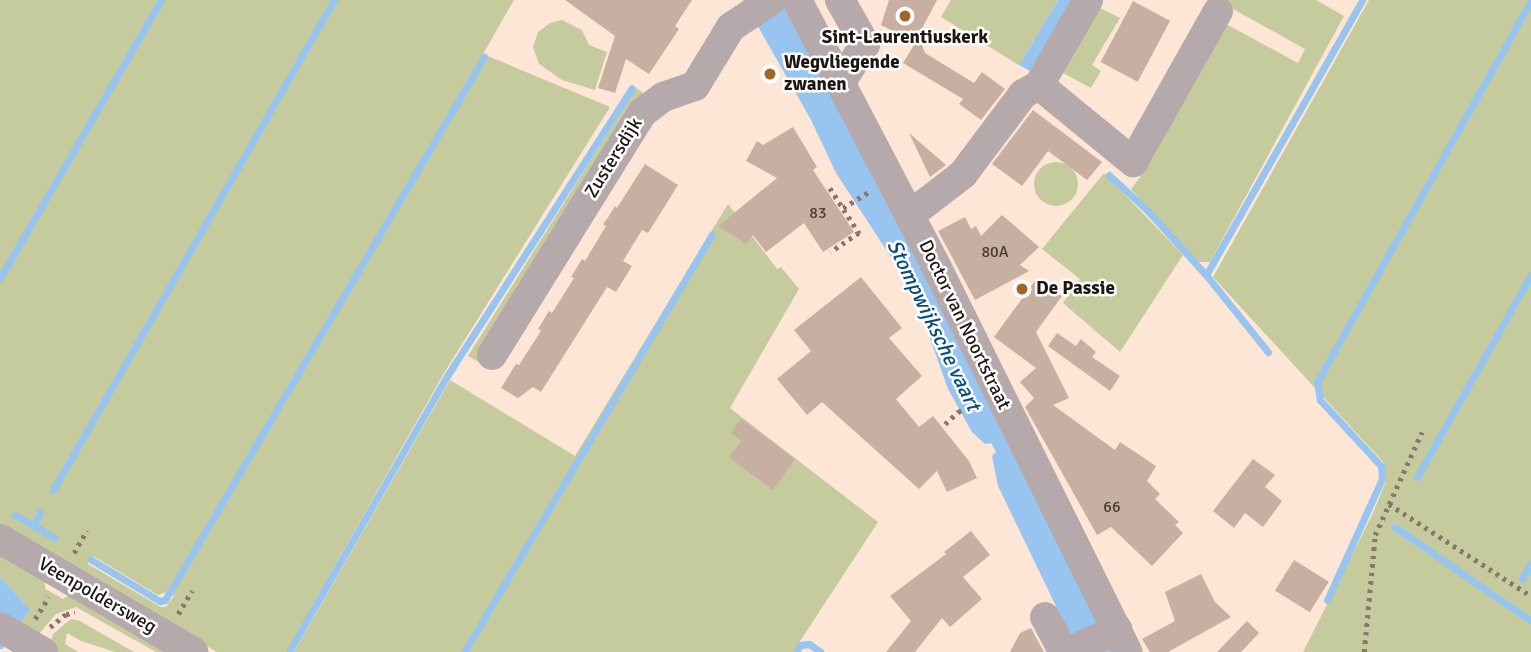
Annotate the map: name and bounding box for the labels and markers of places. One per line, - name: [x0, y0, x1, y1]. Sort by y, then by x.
- marker: Sint-Laurentiuskerk: [897, 8, 913, 24]
- place label: Sint-Laurentiuskerk: [822, 27, 988, 49]
- place label: Wegvliegende zwanen: [784, 52, 900, 96]
- marker: Wegvliegende zwanen: [762, 66, 778, 82]
- place label: De Passie: [1036, 278, 1115, 300]
- marker: De Passie: [1014, 281, 1030, 297]

